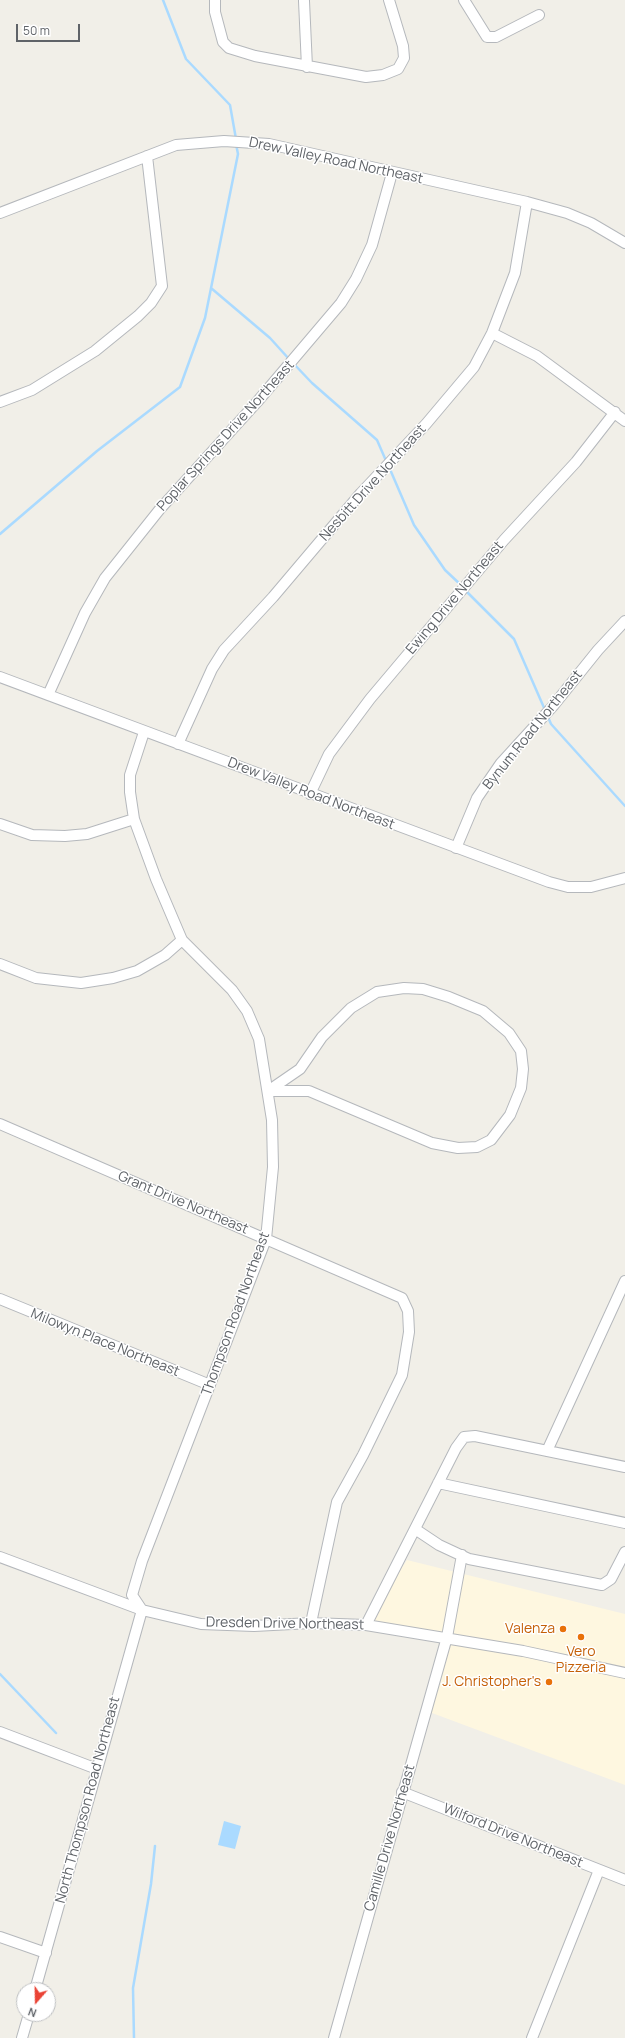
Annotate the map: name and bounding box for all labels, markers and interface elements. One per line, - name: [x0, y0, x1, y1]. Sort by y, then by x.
- scale bar: [18, 16, 82, 42]
- text: 50 m: [23, 22, 50, 39]
- street label: Drew Valley Road Northeast: [247, 134, 425, 188]
- street label: Poplar Springs Drive Northeast: [154, 357, 298, 515]
- street label: Nesbitt Drive Northeast: [316, 421, 430, 545]
- street label: Ewing Drive Northeast: [403, 538, 507, 658]
- street label: Bynum Road Northeast: [480, 667, 586, 793]
- street label: Drew Valley Road Northeast: [225, 754, 397, 834]
- street label: Grant Drive Northeast: [115, 1168, 251, 1238]
- street label: Thompson Road Northeast: [198, 1230, 274, 1398]
- street label: Milowyn Place Northeast: [28, 1305, 182, 1381]
- street label: Dresden Drive Northeast: [206, 1614, 364, 1634]
- place label: Valenza: [505, 1621, 555, 1637]
- marker: Valenza: [558, 1624, 568, 1634]
- marker: Vero Pizzeria: [576, 1632, 586, 1642]
- place label: Vero Pizzeria: [556, 1644, 606, 1676]
- place label: J. Christopher's: [442, 1674, 541, 1690]
- marker: J. Christopher's: [544, 1677, 554, 1687]
- street label: North Thompson Road Northeast: [52, 1695, 124, 1905]
- street label: Camille Drive Northeast: [361, 1763, 419, 1913]
- street label: Wilford Drive Northeast: [441, 1800, 585, 1872]
- north arrow: [16, 1982, 56, 2022]
- text: N: [26, 2004, 38, 2021]

